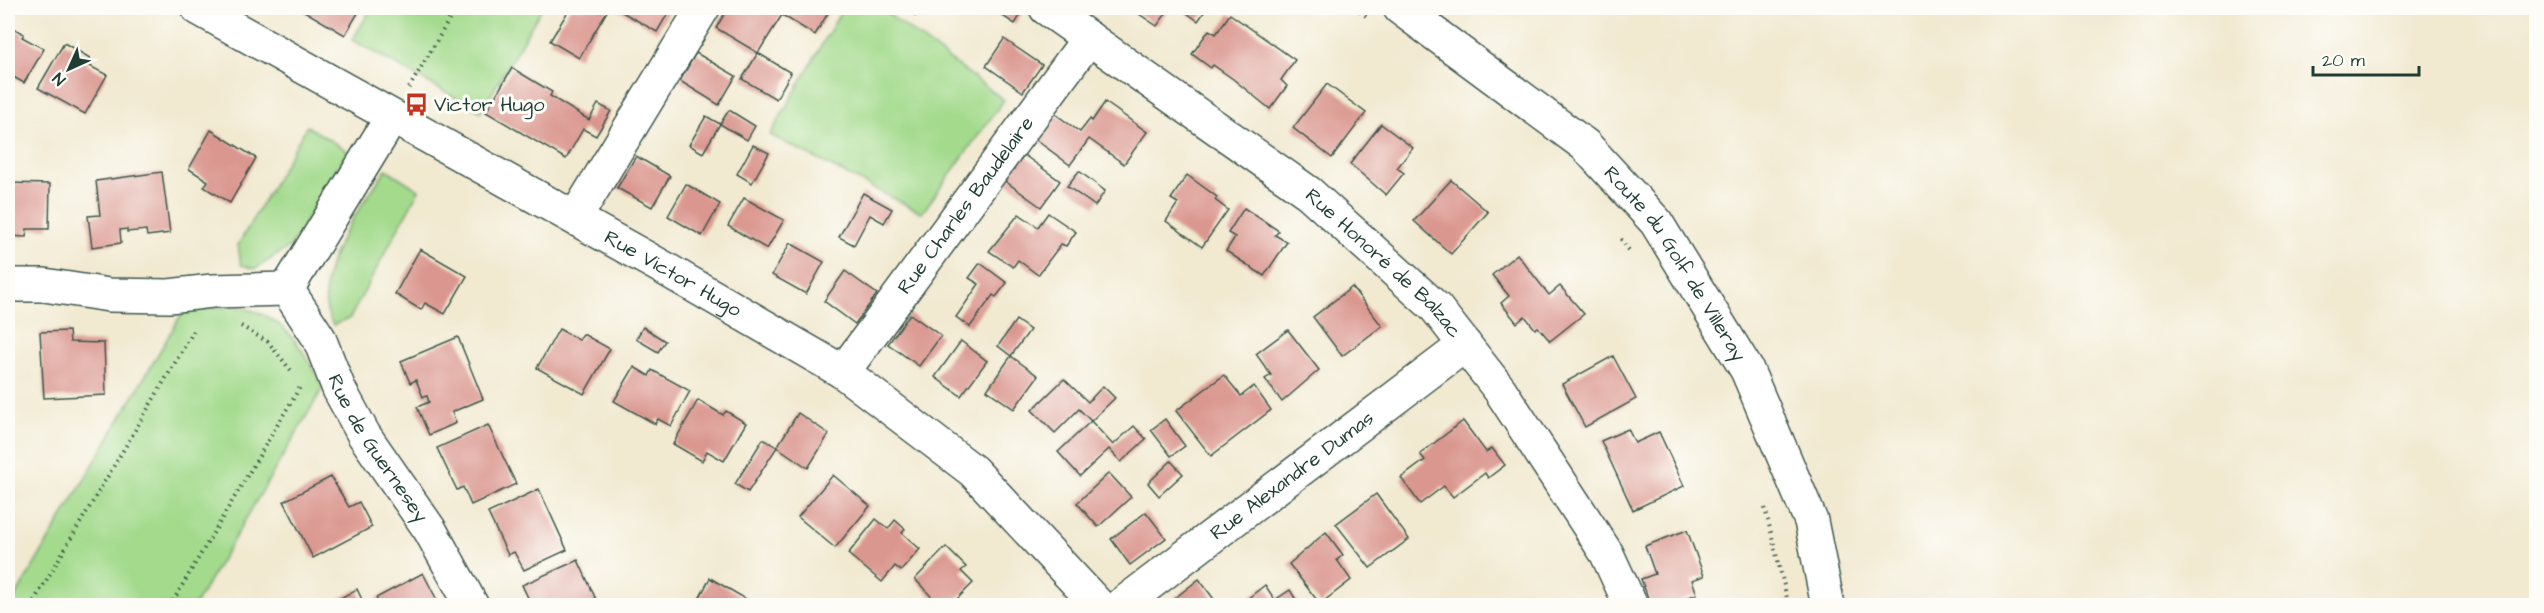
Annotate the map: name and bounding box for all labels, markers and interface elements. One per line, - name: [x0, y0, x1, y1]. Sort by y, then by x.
- north arrow: [39, 39, 99, 99]
- scale bar: [2313, 39, 2420, 77]
- text: 20 m: [2322, 48, 2365, 73]
- text: N: [48, 68, 70, 90]
- place label: Victor Hugo: [434, 91, 544, 120]
- bus stop icon: Victor Hugo: [403, 92, 429, 118]
- street label: Rue Charles Baudelaire: [891, 111, 1041, 300]
- street label: Route du Golf de Villeray: [1597, 160, 1753, 368]
- street label: Rue Honoré de Balzac: [1299, 182, 1469, 344]
- street label: Rue Victor Hugo: [599, 223, 746, 324]
- street label: Rue de Guernesey: [321, 370, 435, 529]
- street label: Rue Alexandre Dumas: [1205, 405, 1380, 547]

